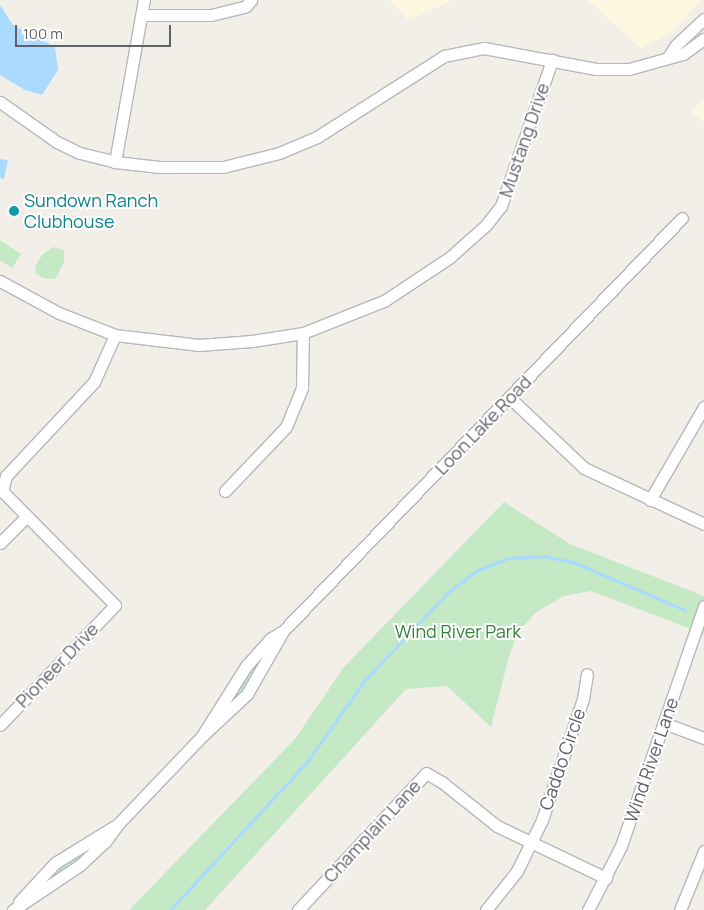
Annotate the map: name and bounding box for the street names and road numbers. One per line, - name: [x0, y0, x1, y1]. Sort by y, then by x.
- street label: Mustang Drive: [494, 80, 554, 200]
- street label: Loon Lake Road: [430, 371, 536, 479]
- street label: Pioneer Drive: [11, 618, 103, 712]
- street label: Wind River Lane: [619, 695, 683, 825]
- street label: Caddo Circle: [534, 705, 590, 813]
- street label: Champlain Lane: [319, 775, 425, 887]

